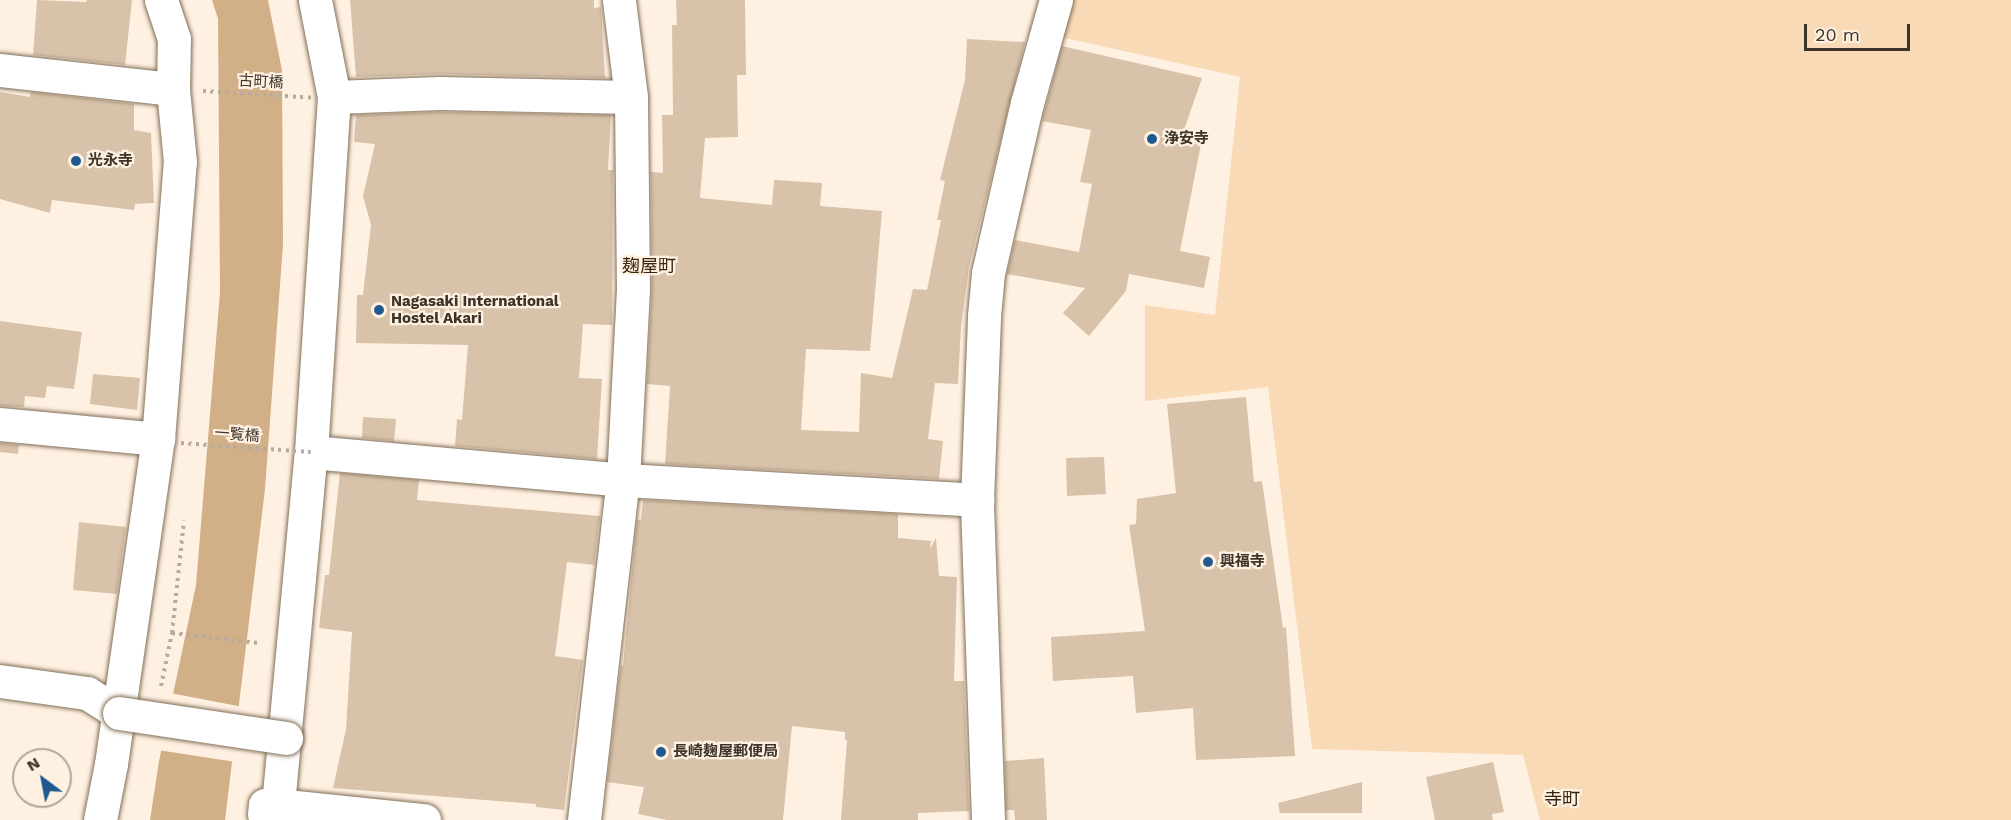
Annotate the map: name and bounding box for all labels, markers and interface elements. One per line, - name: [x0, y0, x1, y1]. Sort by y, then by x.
- scale bar: [1807, 12, 1914, 50]
- text: 20 m: [1815, 24, 1860, 45]
- street label: 古町橋: [238, 72, 284, 92]
- place label: 浄安寺: [1164, 130, 1209, 148]
- marker: 浄安寺: [1145, 132, 1159, 146]
- place label: 光永寺: [88, 152, 133, 170]
- marker: 光永寺: [69, 154, 83, 168]
- district label: 麹屋町: [622, 255, 676, 277]
- place label: Nagasaki International Hostel Akari: [391, 292, 559, 327]
- marker: Nagasaki International Hostel Akari: [372, 303, 386, 317]
- street label: 一覧橋: [214, 424, 260, 446]
- place label: 興福寺: [1220, 553, 1265, 571]
- marker: 興福寺: [1201, 555, 1215, 569]
- place label: 長崎麹屋郵便局: [673, 743, 778, 761]
- marker: 長崎麹屋郵便局: [654, 745, 668, 759]
- north arrow: [12, 748, 72, 808]
- text: N: [23, 753, 43, 775]
- district label: 寺町: [1544, 788, 1580, 810]

